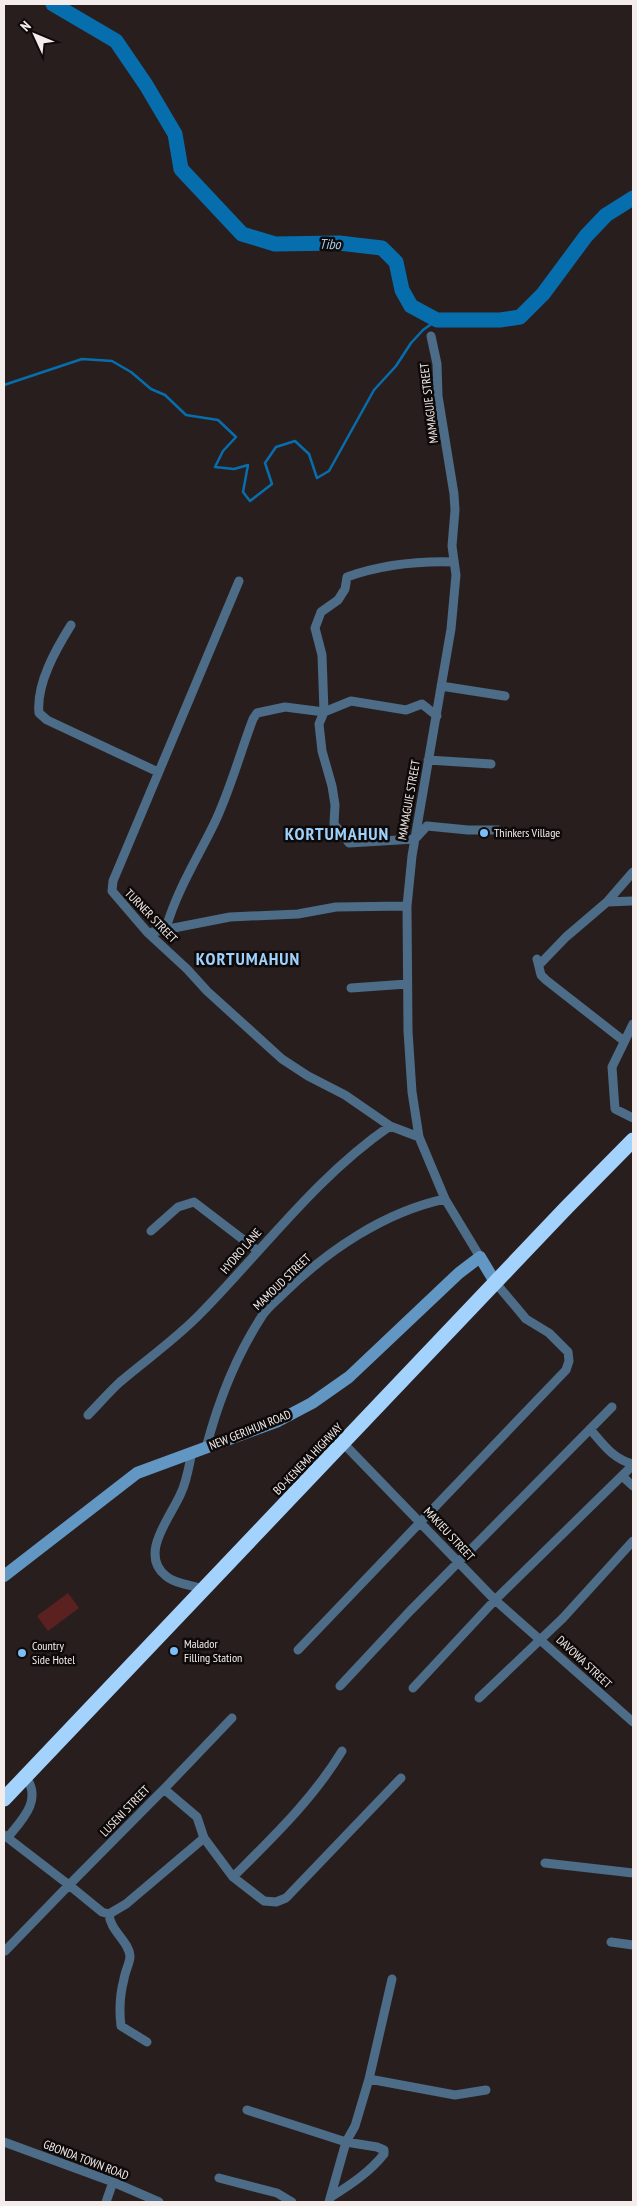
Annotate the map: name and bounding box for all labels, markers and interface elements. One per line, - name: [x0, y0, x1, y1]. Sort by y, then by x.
- north arrow: [10, 10, 60, 60]
- text: N: [17, 17, 35, 35]
- water label: Tibo: [319, 235, 342, 253]
- street label: MAMAGUIE STREET: [416, 361, 441, 444]
- street label: MAMAGUIE STREET: [394, 758, 423, 841]
- district label: KORTUMAHUN: [285, 822, 389, 845]
- place label: Thinkers Village: [494, 825, 560, 840]
- marker: Thinkers Village: [478, 827, 490, 839]
- street label: TURNER STREET: [122, 886, 181, 946]
- district label: KORTUMAHUN: [196, 947, 300, 970]
- street label: HYDRO LANE: [217, 1225, 264, 1276]
- street label: MAMOUD STREET: [250, 1250, 314, 1313]
- street label: NEW GERIHUN ROAD: [207, 1406, 293, 1453]
- street label: BO-KENEMA HIGHWAY: [270, 1419, 346, 1498]
- street label: MAKIEU STREET: [421, 1504, 478, 1564]
- street label: DAVOWA STREET: [553, 1632, 616, 1692]
- place label: Malador Filling Station: [184, 1636, 242, 1665]
- place label: Country Side Hotel: [32, 1638, 75, 1667]
- marker: Malador Filling Station: [168, 1645, 180, 1657]
- marker: Country Side Hotel: [16, 1647, 28, 1659]
- street label: LUSENI STREET: [97, 1782, 153, 1839]
- street label: GBONDA TOWN ROAD: [41, 2136, 131, 2183]

